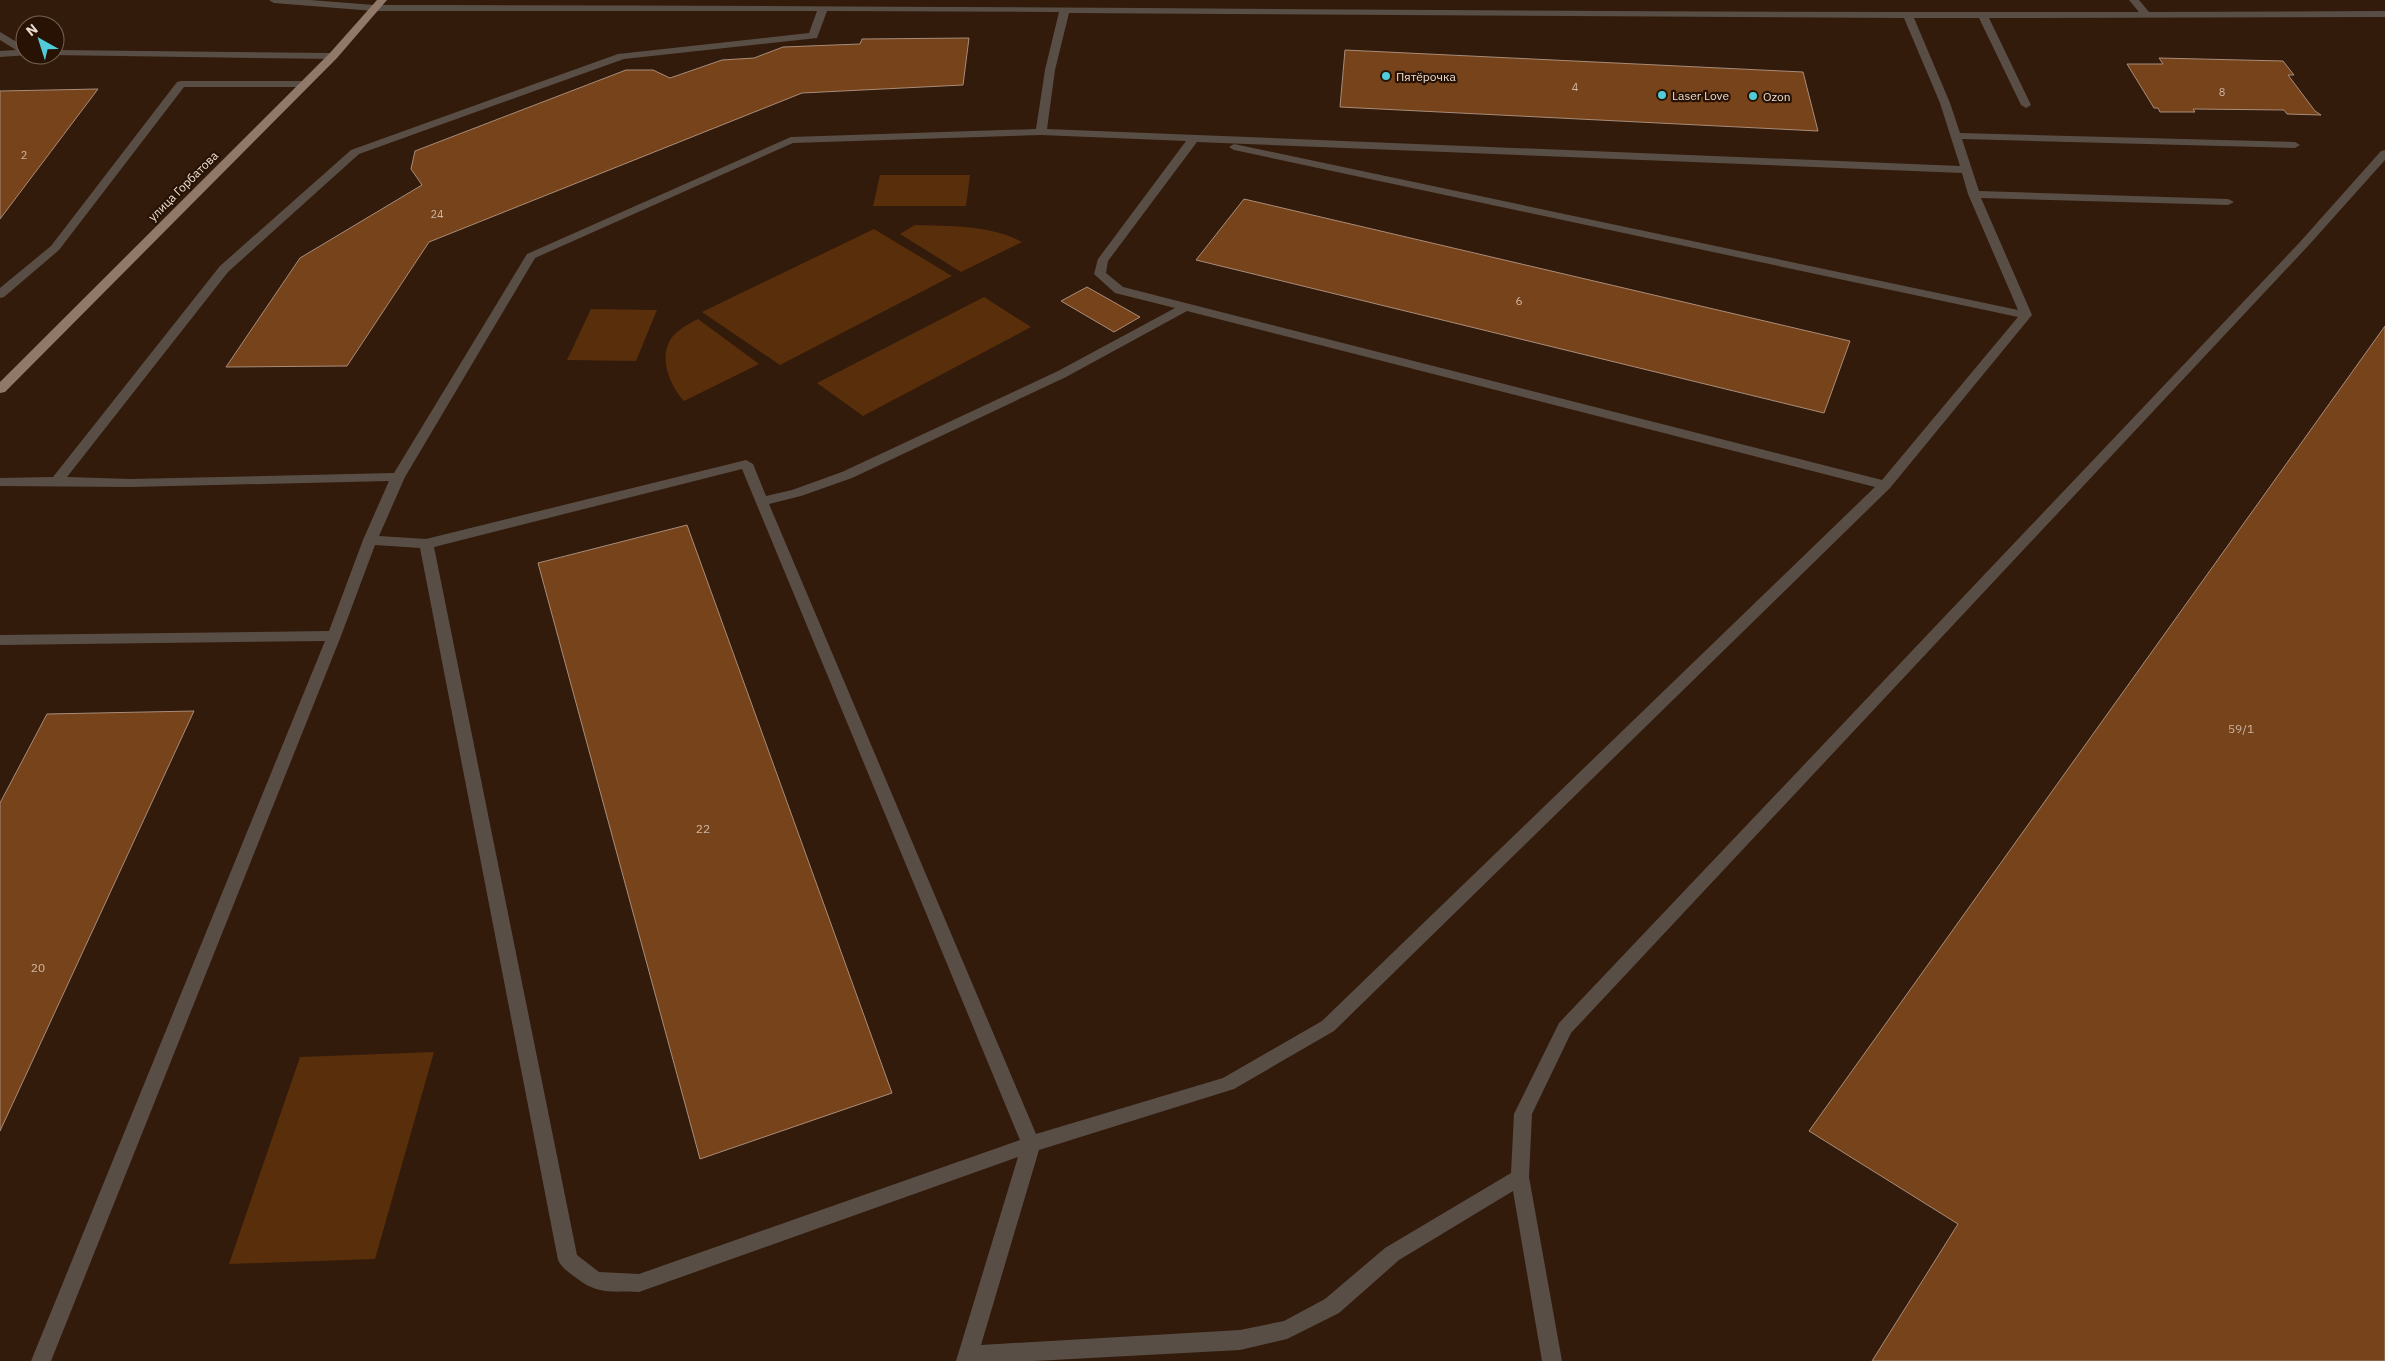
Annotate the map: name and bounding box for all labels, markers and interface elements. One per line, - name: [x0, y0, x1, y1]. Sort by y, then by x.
- north arrow: [15, 15, 65, 65]
- text: N: [22, 20, 41, 40]
- place label: Пятёрочка: [1396, 69, 1456, 84]
- marker: Пятёрочка: [1380, 70, 1392, 82]
- house number: 4: [1572, 80, 1579, 94]
- house number: 8: [2219, 85, 2225, 99]
- place label: Laser Love: [1672, 88, 1729, 103]
- marker: Laser Love: [1656, 89, 1668, 101]
- place label: Ozon: [1763, 89, 1790, 104]
- marker: Ozon: [1747, 90, 1759, 102]
- street label: улица Горбатова: [145, 147, 222, 224]
- house number: 2: [21, 148, 27, 162]
- house number: 24: [430, 207, 444, 221]
- house number: 6: [1515, 293, 1523, 308]
- house number: 59/1: [2228, 721, 2254, 736]
- house number: 22: [696, 821, 710, 836]
- house number: 20: [31, 960, 45, 975]

